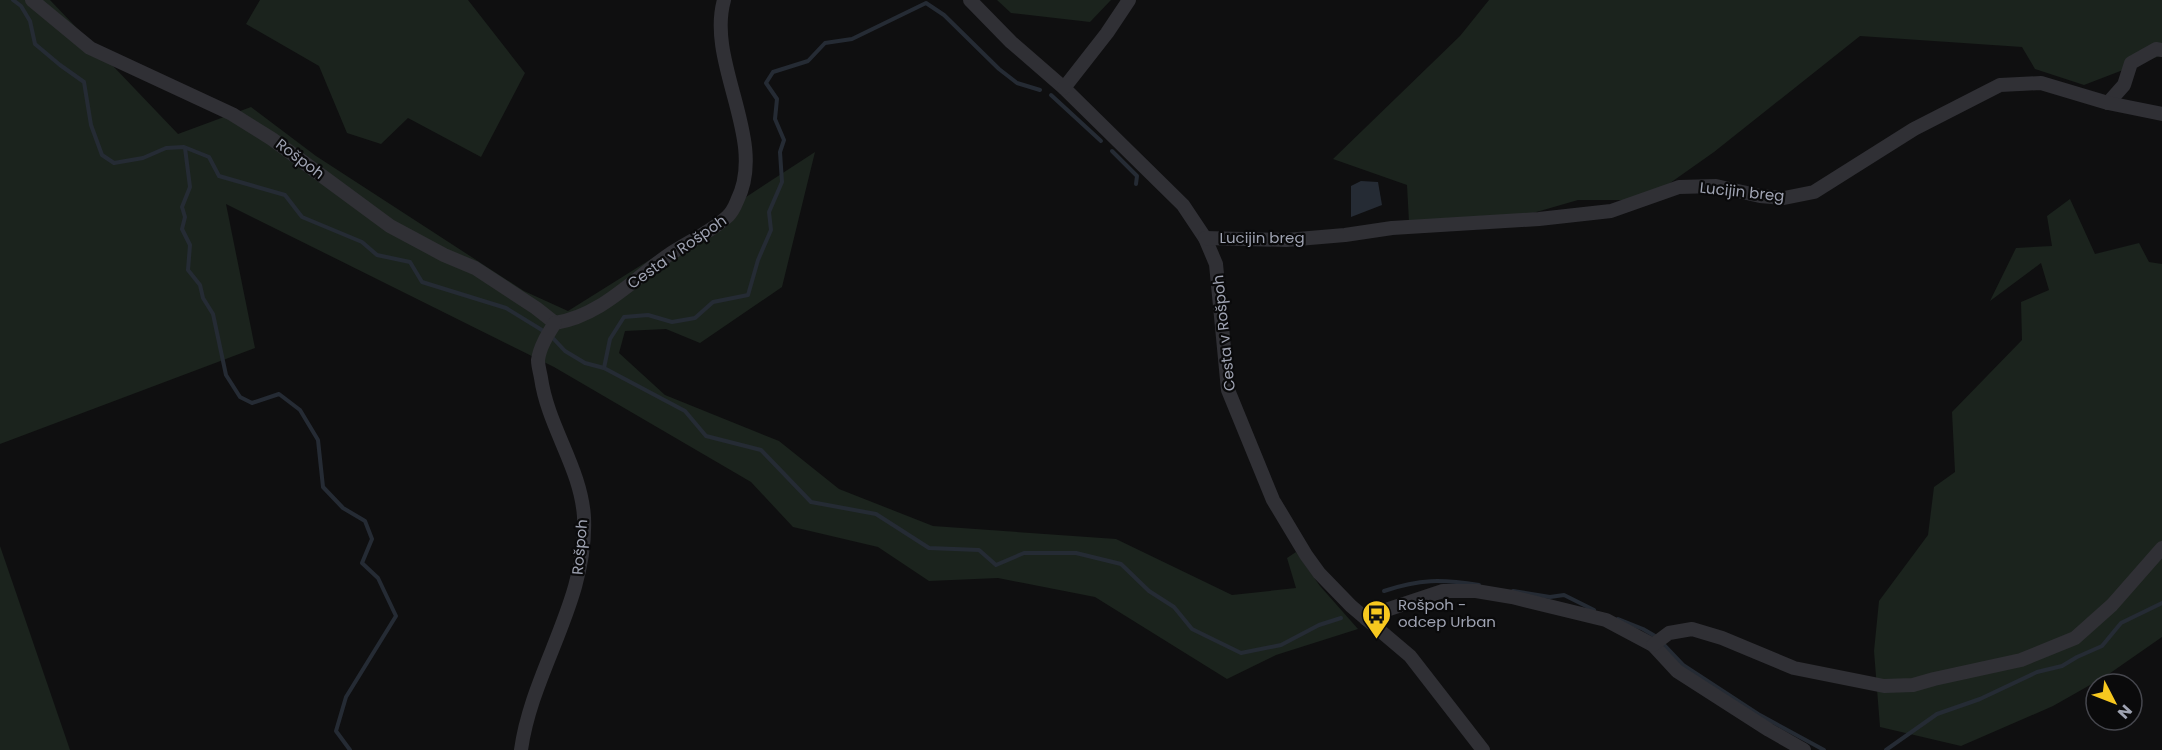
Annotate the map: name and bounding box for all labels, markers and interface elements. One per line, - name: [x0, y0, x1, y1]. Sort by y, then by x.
- street label: Rošpoh: [272, 133, 329, 184]
- street label: Lucijin breg: [1699, 177, 1785, 206]
- street label: Cesta v Rošpoh: [623, 210, 731, 294]
- street label: Lucijin breg: [1219, 227, 1305, 248]
- street label: Cesta v Rošpoh: [1207, 274, 1240, 392]
- street label: Rošpoh: [567, 518, 592, 576]
- place label: Rošpoh - odcep Urban: [1398, 594, 1496, 632]
- bus stop icon: Rošpoh - odcep Urban: [1361, 598, 1393, 640]
- north arrow: [2084, 672, 2144, 732]
- text: N: [2112, 700, 2137, 724]

